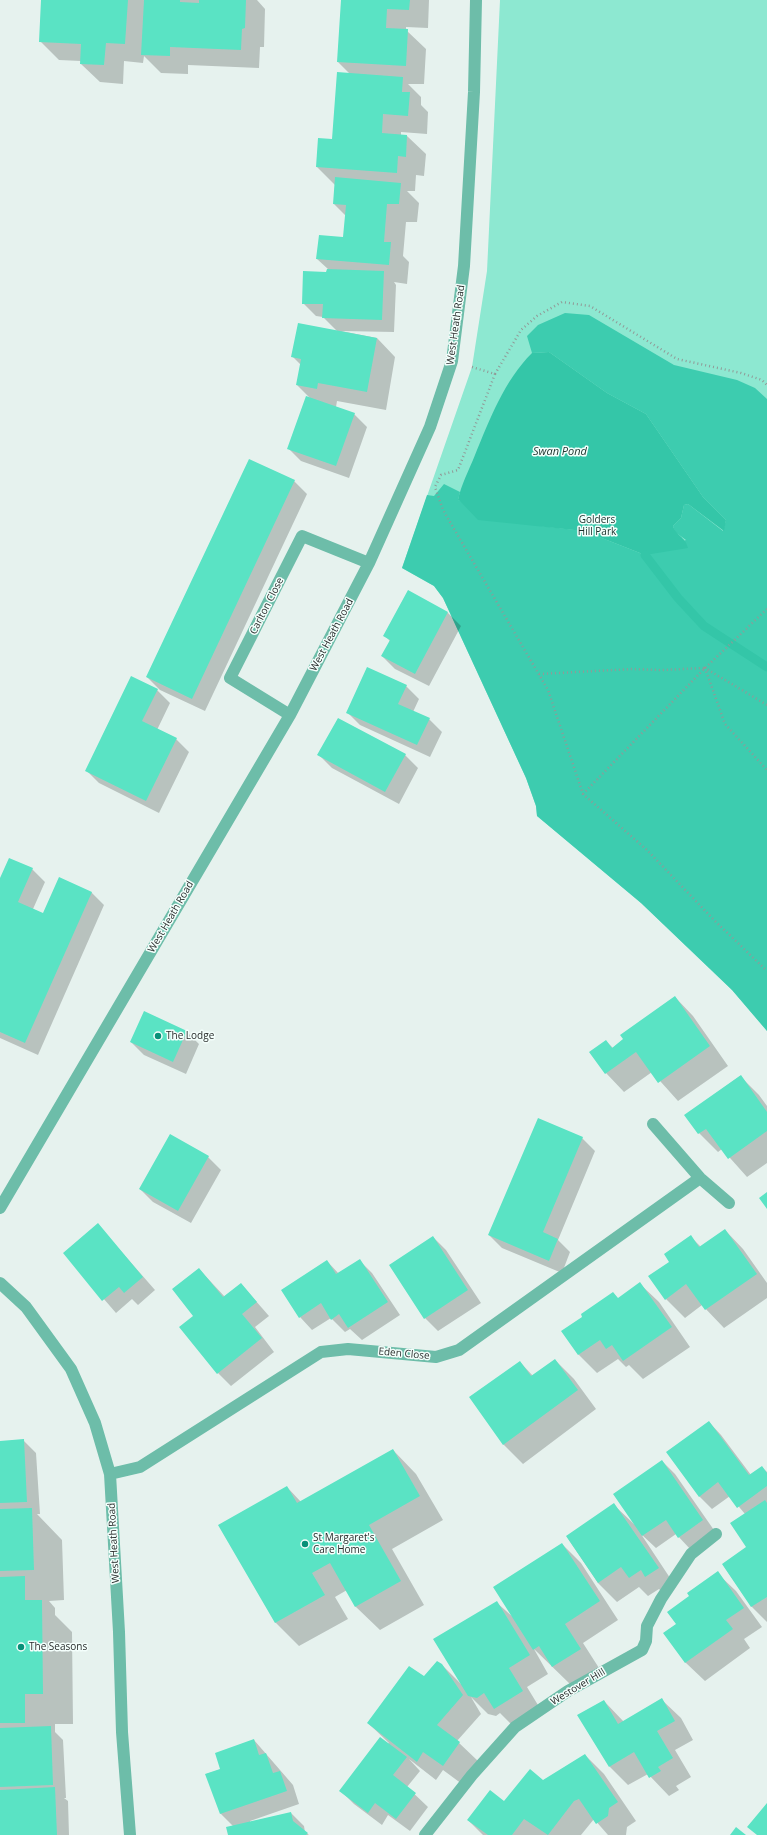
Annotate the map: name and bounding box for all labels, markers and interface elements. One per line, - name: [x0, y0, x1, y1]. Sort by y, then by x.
- street label: West Heath Road: [444, 284, 468, 366]
- water label: Swan Pond: [533, 445, 587, 459]
- park label: Golders Hill Park: [578, 514, 616, 538]
- street label: Carlton Close: [248, 576, 286, 636]
- street label: West Heath Road: [308, 597, 356, 673]
- street label: West Heath Road: [146, 879, 196, 955]
- place label: The Lodge: [166, 1030, 214, 1042]
- marker: The Lodge: [153, 1031, 163, 1041]
- street label: Eden Close: [378, 1346, 430, 1362]
- street label: West Heath Road: [106, 1503, 122, 1583]
- place label: St Margaret's Care Home: [313, 1532, 374, 1556]
- marker: St Margaret's Care Home: [300, 1539, 310, 1549]
- place label: The Seasons: [29, 1641, 87, 1653]
- marker: The Seasons: [16, 1642, 26, 1652]
- street label: Westover Hill: [549, 1666, 607, 1708]

